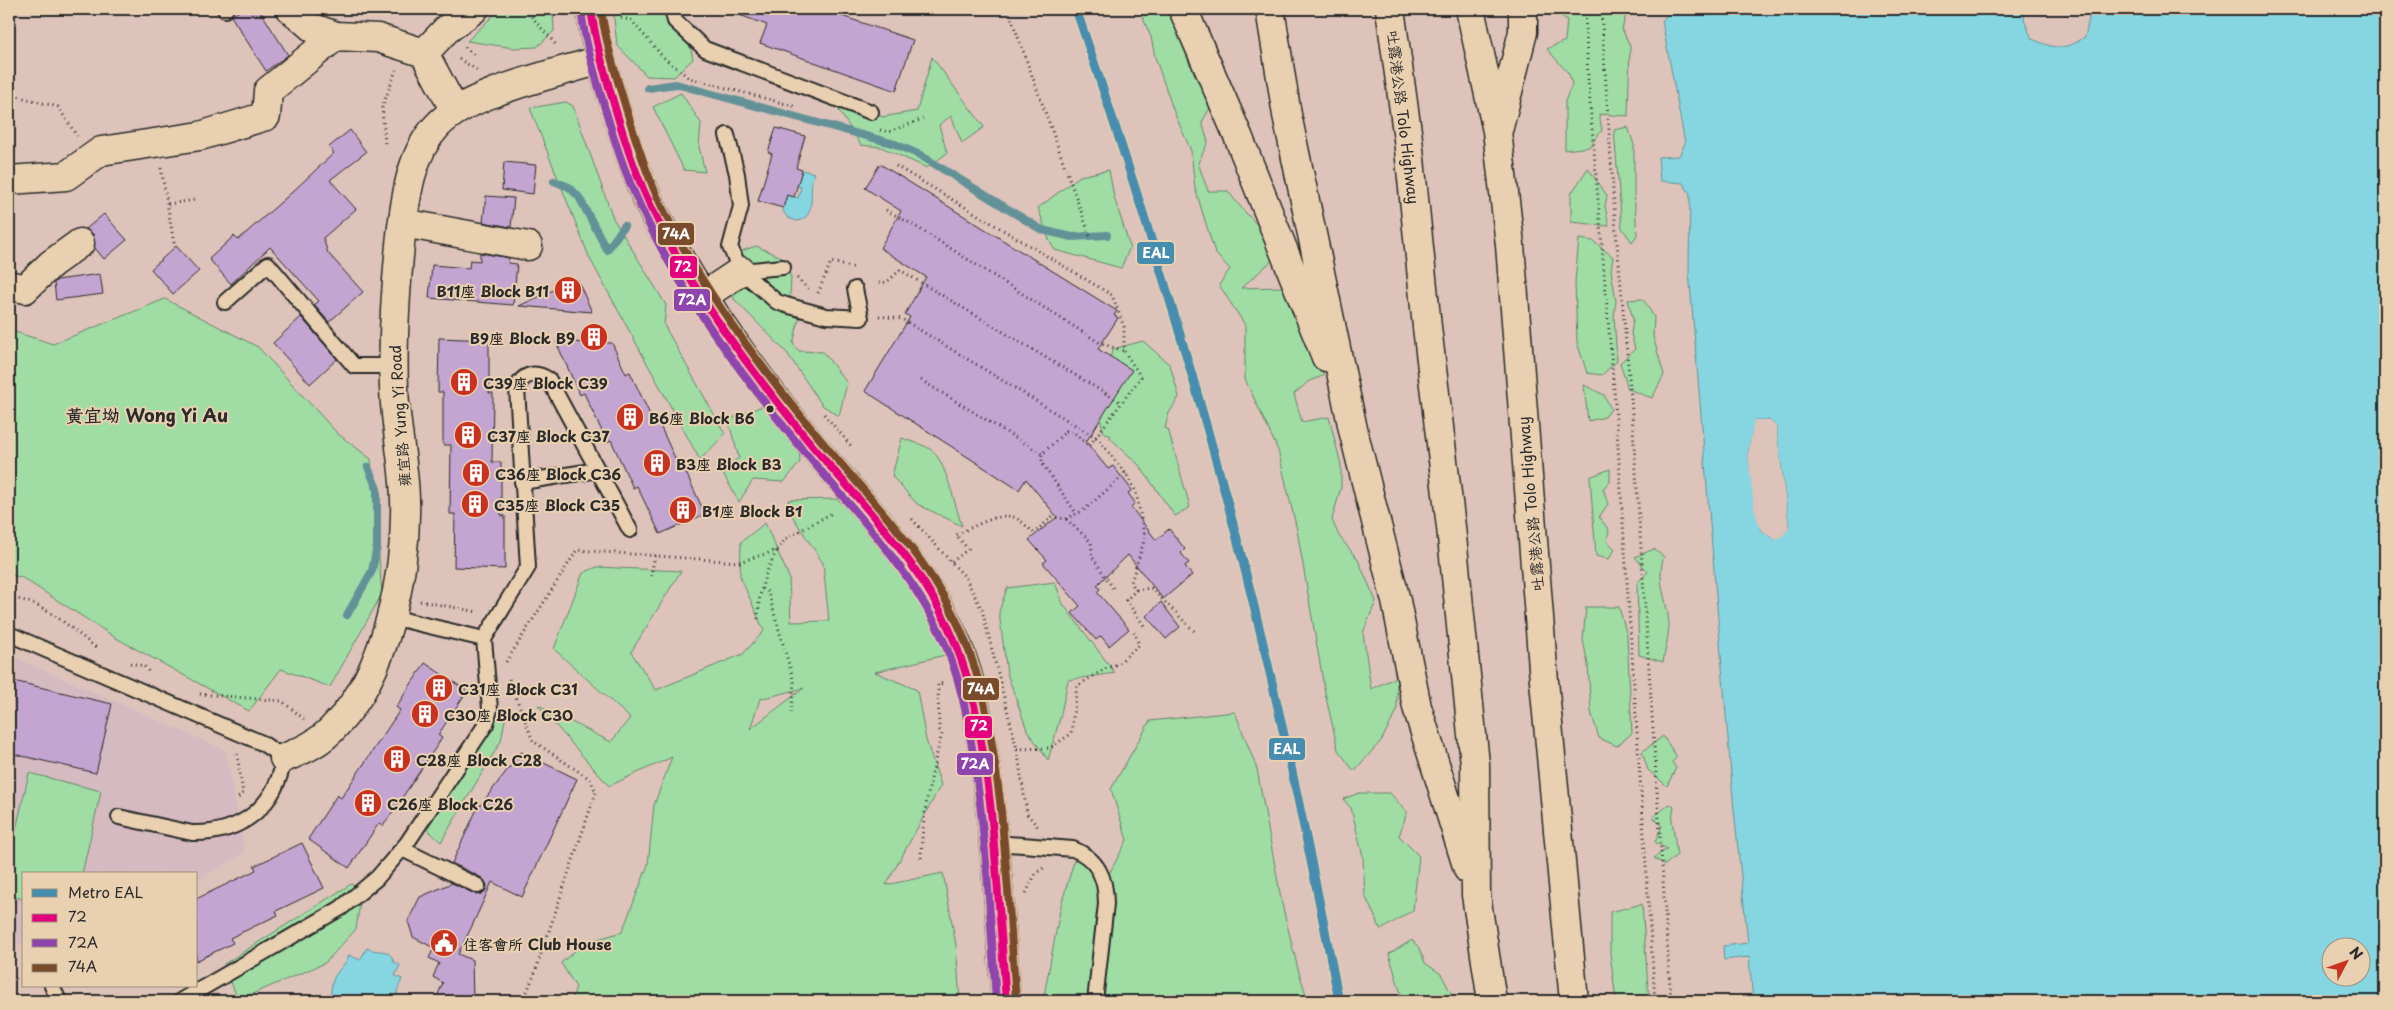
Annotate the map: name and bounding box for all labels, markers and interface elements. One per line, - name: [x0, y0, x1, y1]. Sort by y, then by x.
- street label: 吐露港公路 Tolo Highway: [1382, 29, 1426, 205]
- line badge: 74A: [657, 222, 695, 246]
- text: 74A: [662, 223, 690, 244]
- line badge: EAL: [1136, 241, 1175, 265]
- text: EAL: [1142, 242, 1170, 263]
- line badge: 72: [669, 255, 698, 279]
- text: 72: [674, 256, 692, 277]
- building icon: B11座 Block B11: [553, 275, 583, 305]
- place label: B11座 Block B11: [436, 279, 549, 302]
- line badge: 72A: [673, 288, 711, 312]
- text: 72A: [678, 289, 706, 310]
- building icon: B9座 Block B9: [579, 322, 609, 352]
- place label: B9座 Block B9: [470, 326, 575, 349]
- street label: 雍宜路 Yung Yi Road: [383, 344, 415, 488]
- building icon: C39座 Block C39: [449, 367, 479, 397]
- place label: C39座 Block C39: [483, 371, 608, 394]
- district label: 黃宜坳 Wong Yi Au: [66, 401, 228, 428]
- building icon: B6座 Block B6: [615, 402, 645, 432]
- unlabelled marker: [765, 404, 775, 414]
- place label: B6座 Block B6: [649, 406, 755, 429]
- street label: 吐露港公路 Tolo Highway: [1511, 416, 1549, 592]
- building icon: C37座 Block C37: [453, 420, 483, 450]
- place label: C37座 Block C37: [487, 424, 609, 447]
- building icon: B3座 Block B3: [642, 448, 672, 478]
- place label: B3座 Block B3: [676, 452, 782, 475]
- building icon: C36座 Block C36: [461, 458, 491, 488]
- place label: C36座 Block C36: [495, 462, 622, 485]
- building icon: C35座 Block C35: [460, 489, 490, 519]
- place label: C35座 Block C35: [494, 493, 620, 516]
- building icon: B1座 Block B1: [668, 495, 698, 525]
- place label: B1座 Block B1: [702, 499, 802, 522]
- building icon: C31座 Block C31: [424, 673, 454, 703]
- place label: C31座 Block C31: [458, 677, 578, 700]
- line badge: 74A: [962, 677, 1000, 701]
- text: 74A: [967, 678, 995, 699]
- building icon: C30座 Block C30: [410, 699, 440, 729]
- place label: C30座 Block C30: [444, 703, 573, 726]
- line badge: 72: [964, 715, 993, 739]
- text: 72: [970, 715, 988, 736]
- line badge: EAL: [1268, 737, 1306, 761]
- text: EAL: [1273, 738, 1301, 759]
- building icon: C28座 Block C28: [382, 744, 412, 774]
- place label: C28座 Block C28: [416, 748, 542, 771]
- line badge: 72A: [956, 752, 994, 776]
- text: 72A: [961, 753, 989, 774]
- building icon: C26座 Block C26: [353, 788, 383, 818]
- place label: C26座 Block C26: [387, 792, 513, 815]
- legend: [22, 872, 198, 988]
- text: Metro EAL: [68, 880, 144, 903]
- text: 72: [68, 904, 87, 927]
- public building icon: 住客會所 Club House: [429, 928, 459, 958]
- text: 72A: [68, 930, 98, 953]
- place label: 住客會所 Club House: [463, 932, 612, 955]
- north arrow: [2322, 938, 2372, 988]
- text: N: [2345, 942, 2368, 964]
- text: 74A: [68, 954, 97, 977]

